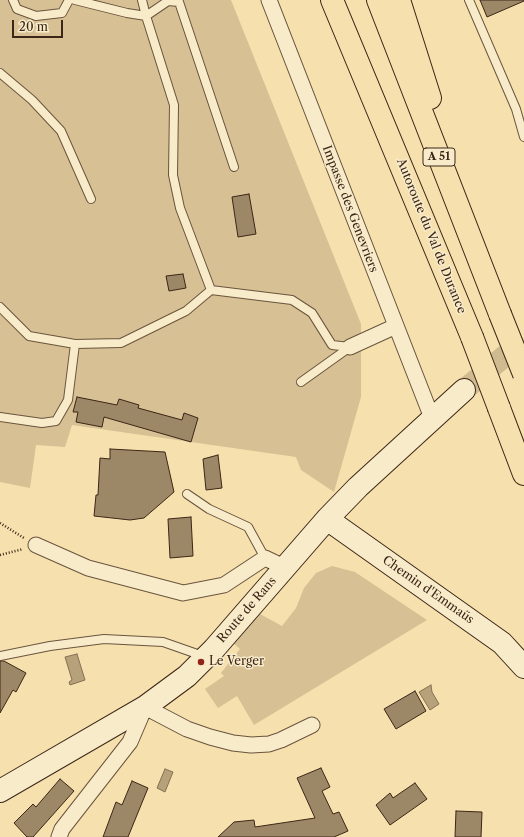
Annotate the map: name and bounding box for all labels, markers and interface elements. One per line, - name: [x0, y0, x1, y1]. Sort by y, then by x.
- scale bar: [14, 12, 65, 38]
- text: 20 m: [19, 19, 48, 34]
- street label: Impasse des Genevriers: [319, 143, 381, 275]
- road number: A 51: [423, 148, 455, 166]
- street label: Autoroute du Val de Durance: [393, 156, 469, 316]
- street label: Chemin d'Emmaüs: [380, 553, 476, 627]
- street label: Route de Rans: [214, 574, 280, 646]
- place label: Le Verger: [209, 655, 264, 669]
- marker: Le Verger: [196, 657, 206, 667]

